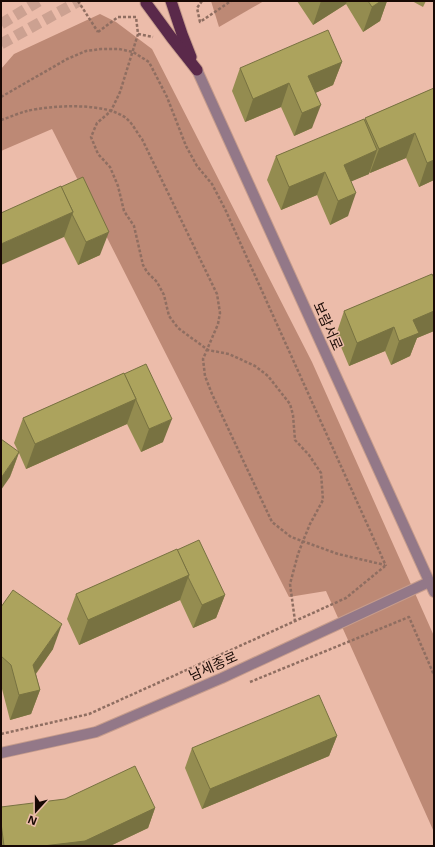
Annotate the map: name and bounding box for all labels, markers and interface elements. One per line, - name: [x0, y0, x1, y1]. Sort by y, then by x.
- street label: 보람서로: [309, 298, 348, 353]
- street label: 남세종로: [185, 646, 240, 685]
- north arrow: [16, 791, 56, 831]
- text: N: [25, 812, 39, 829]

